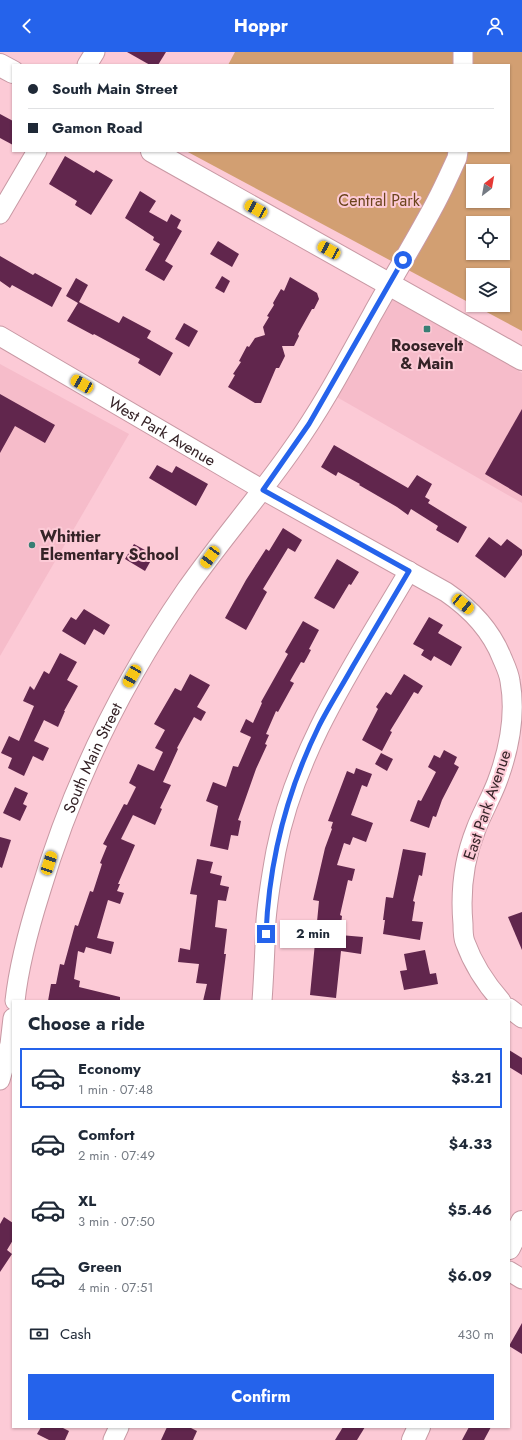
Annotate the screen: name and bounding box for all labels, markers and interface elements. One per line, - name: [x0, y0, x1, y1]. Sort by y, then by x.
- text: Hoppr: [234, 13, 288, 39]
- icon: back: [16, 15, 38, 37]
- icon: person: [484, 15, 506, 37]
- text: South Main Street: [52, 78, 177, 100]
- text: Gamon Road: [52, 117, 142, 139]
- north arrow: [466, 164, 510, 208]
- map controls: [466, 164, 510, 312]
- park label: Central Park: [338, 189, 421, 212]
- car: [243, 198, 269, 220]
- button: locate: [466, 216, 510, 260]
- car: [316, 239, 342, 261]
- route start: [394, 251, 412, 269]
- button: layers: [466, 268, 510, 312]
- marker: Roosevelt & Main: [422, 324, 432, 334]
- place label: Roosevelt & Main: [391, 334, 464, 375]
- car: [69, 373, 95, 395]
- street label: West Park Avenue: [104, 390, 220, 472]
- place label: Whittier Elementary School: [40, 525, 179, 566]
- marker: Whittier Elementary School: [27, 540, 37, 550]
- car: [198, 544, 222, 570]
- car: [450, 592, 476, 616]
- car: [121, 663, 143, 689]
- street label: South Main Street: [57, 698, 127, 817]
- street label: East Park Avenue: [457, 747, 517, 863]
- car: [40, 850, 58, 876]
- callout: 2 min: [280, 920, 346, 948]
- text: 2 min: [296, 924, 330, 943]
- route end: [257, 925, 275, 943]
- text: Choose a ride: [28, 1011, 145, 1037]
- text: Economy: [78, 1058, 141, 1080]
- icon: car: [30, 1060, 66, 1096]
- text: $3.21: [451, 1067, 492, 1089]
- text: 1 min · 07:48: [78, 1080, 153, 1099]
- text: Comfort: [78, 1124, 135, 1146]
- icon: car: [30, 1126, 66, 1162]
- text: $4.33: [449, 1133, 492, 1155]
- text: 2 min · 07:49: [78, 1146, 155, 1165]
- text: XL: [78, 1190, 96, 1212]
- icon: car: [30, 1192, 66, 1228]
- text: $5.46: [448, 1199, 492, 1221]
- text: 3 min · 07:50: [78, 1212, 155, 1231]
- text: Green: [78, 1256, 122, 1278]
- icon: car: [30, 1258, 66, 1294]
- text: $6.09: [448, 1265, 492, 1287]
- text: 4 min · 07:51: [78, 1278, 153, 1297]
- icon: cash: [28, 1323, 50, 1345]
- text: Cash: [60, 1323, 91, 1345]
- text: 430 m: [457, 1325, 494, 1344]
- button: Confirm: [28, 1374, 494, 1420]

